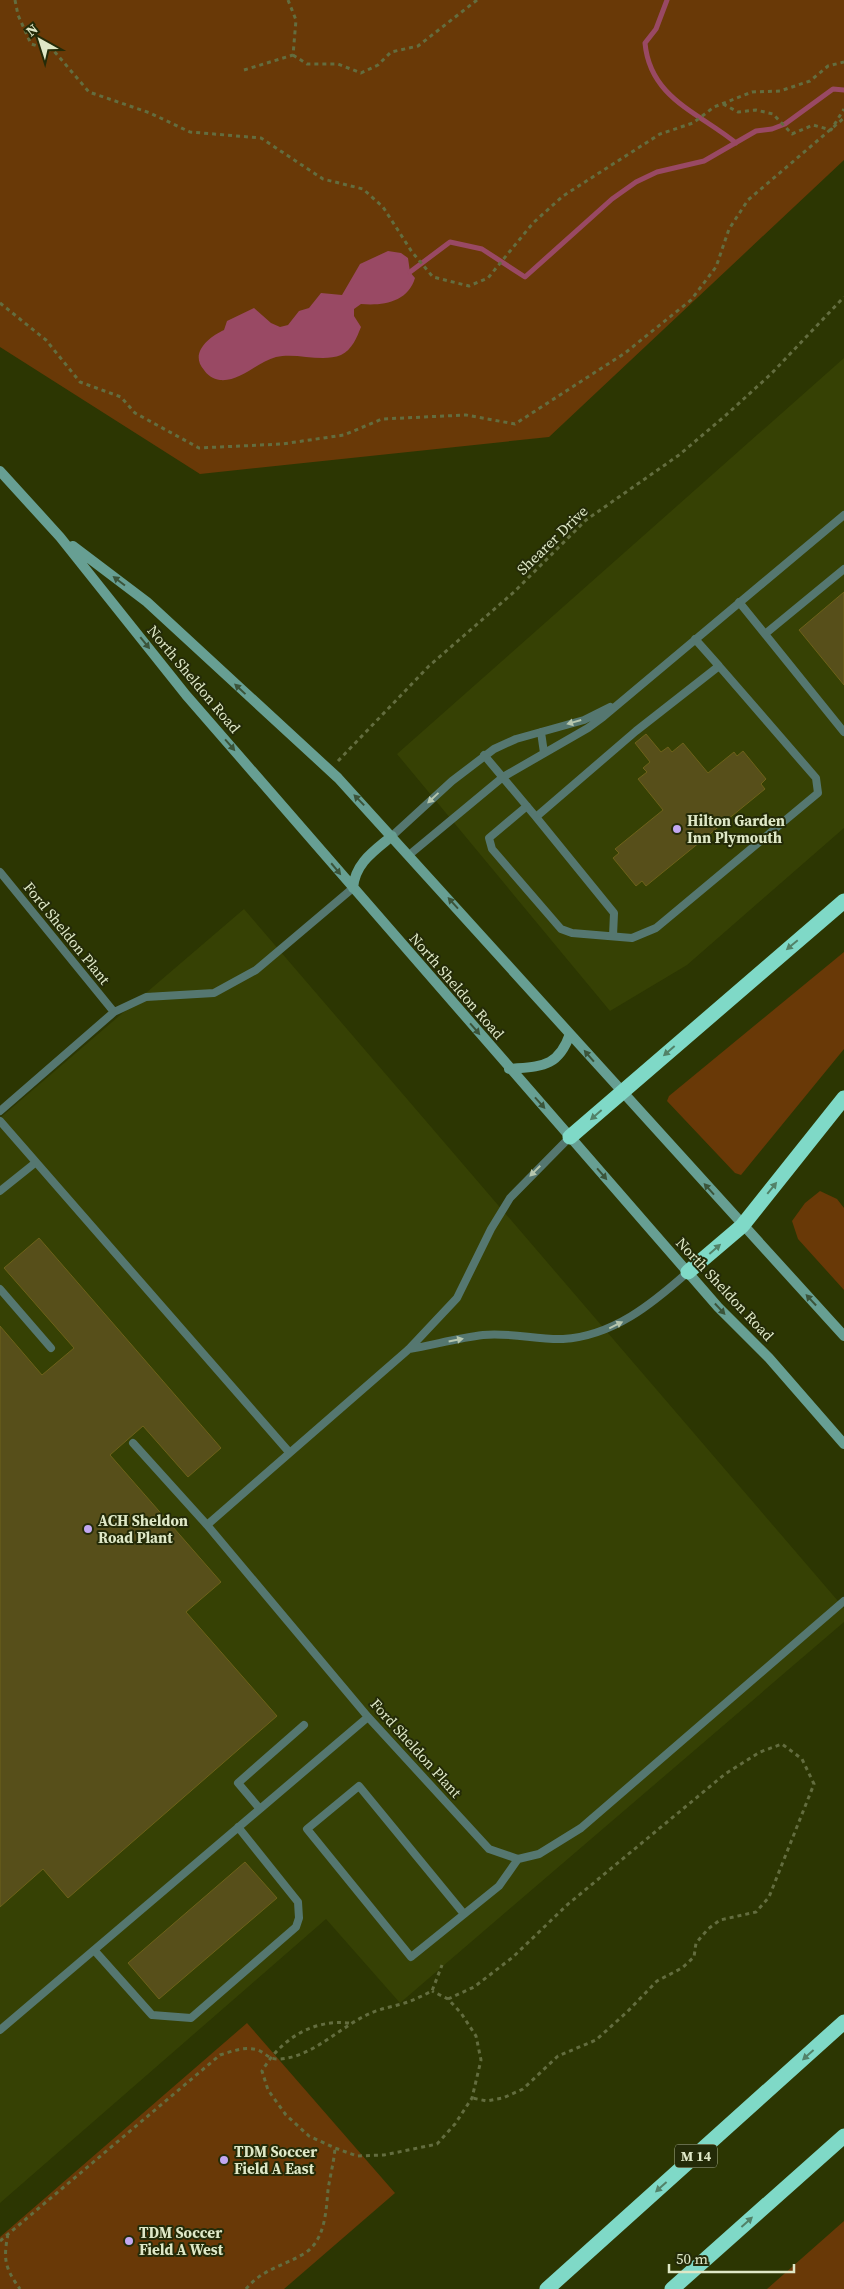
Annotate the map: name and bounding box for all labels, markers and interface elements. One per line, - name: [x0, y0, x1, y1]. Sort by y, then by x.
- north arrow: [15, 15, 65, 65]
- text: N: [22, 19, 42, 41]
- street label: Shearer Drive: [512, 500, 592, 579]
- one-way arrow: [113, 576, 126, 587]
- street label: North Sheldon Road: [143, 621, 246, 738]
- one-way arrow: [139, 637, 150, 650]
- one-way arrow: [235, 683, 247, 695]
- one-way arrow: [567, 719, 582, 727]
- one-way arrow: [224, 739, 235, 752]
- one-way arrow: [428, 792, 440, 804]
- one-way arrow: [353, 794, 365, 806]
- place label: Hilton Garden Inn Plymouth: [687, 810, 785, 848]
- marker: Hilton Garden Inn Plymouth: [671, 823, 683, 835]
- one-way arrow: [330, 862, 341, 875]
- street label: Ford Sheldon Plant: [19, 877, 115, 989]
- one-way arrow: [447, 898, 459, 910]
- street label: North Sheldon Road: [405, 928, 510, 1044]
- one-way arrow: [786, 939, 798, 950]
- one-way arrow: [469, 1023, 481, 1035]
- one-way arrow: [663, 1045, 675, 1056]
- one-way arrow: [583, 1050, 595, 1062]
- one-way arrow: [534, 1096, 546, 1108]
- one-way arrow: [589, 1109, 602, 1120]
- one-way arrow: [529, 1164, 541, 1176]
- one-way arrow: [597, 1167, 608, 1180]
- one-way arrow: [767, 1181, 778, 1194]
- one-way arrow: [703, 1184, 715, 1196]
- street label: North Sheldon Road: [671, 1232, 779, 1346]
- one-way arrow: [708, 1243, 720, 1255]
- one-way arrow: [805, 1295, 817, 1307]
- one-way arrow: [714, 1302, 726, 1314]
- one-way arrow: [609, 1320, 623, 1328]
- one-way arrow: [449, 1336, 465, 1344]
- place label: ACH Sheldon Road Plant: [98, 1510, 188, 1548]
- marker: ACH Sheldon Road Plant: [82, 1523, 94, 1535]
- street label: Ford Sheldon Plant: [366, 1694, 466, 1802]
- one-way arrow: [802, 2049, 814, 2061]
- place label: TDM Soccer Field A East: [234, 2141, 317, 2179]
- road number: M 14: [675, 2144, 717, 2168]
- marker: TDM Soccer Field A East: [218, 2154, 230, 2166]
- one-way arrow: [656, 2181, 668, 2193]
- one-way arrow: [741, 2216, 753, 2228]
- place label: TDM Soccer Field A West: [139, 2222, 224, 2260]
- marker: TDM Soccer Field A West: [123, 2235, 135, 2247]
- scale bar: [669, 2242, 794, 2274]
- text: 50 m: [676, 2248, 708, 2269]

